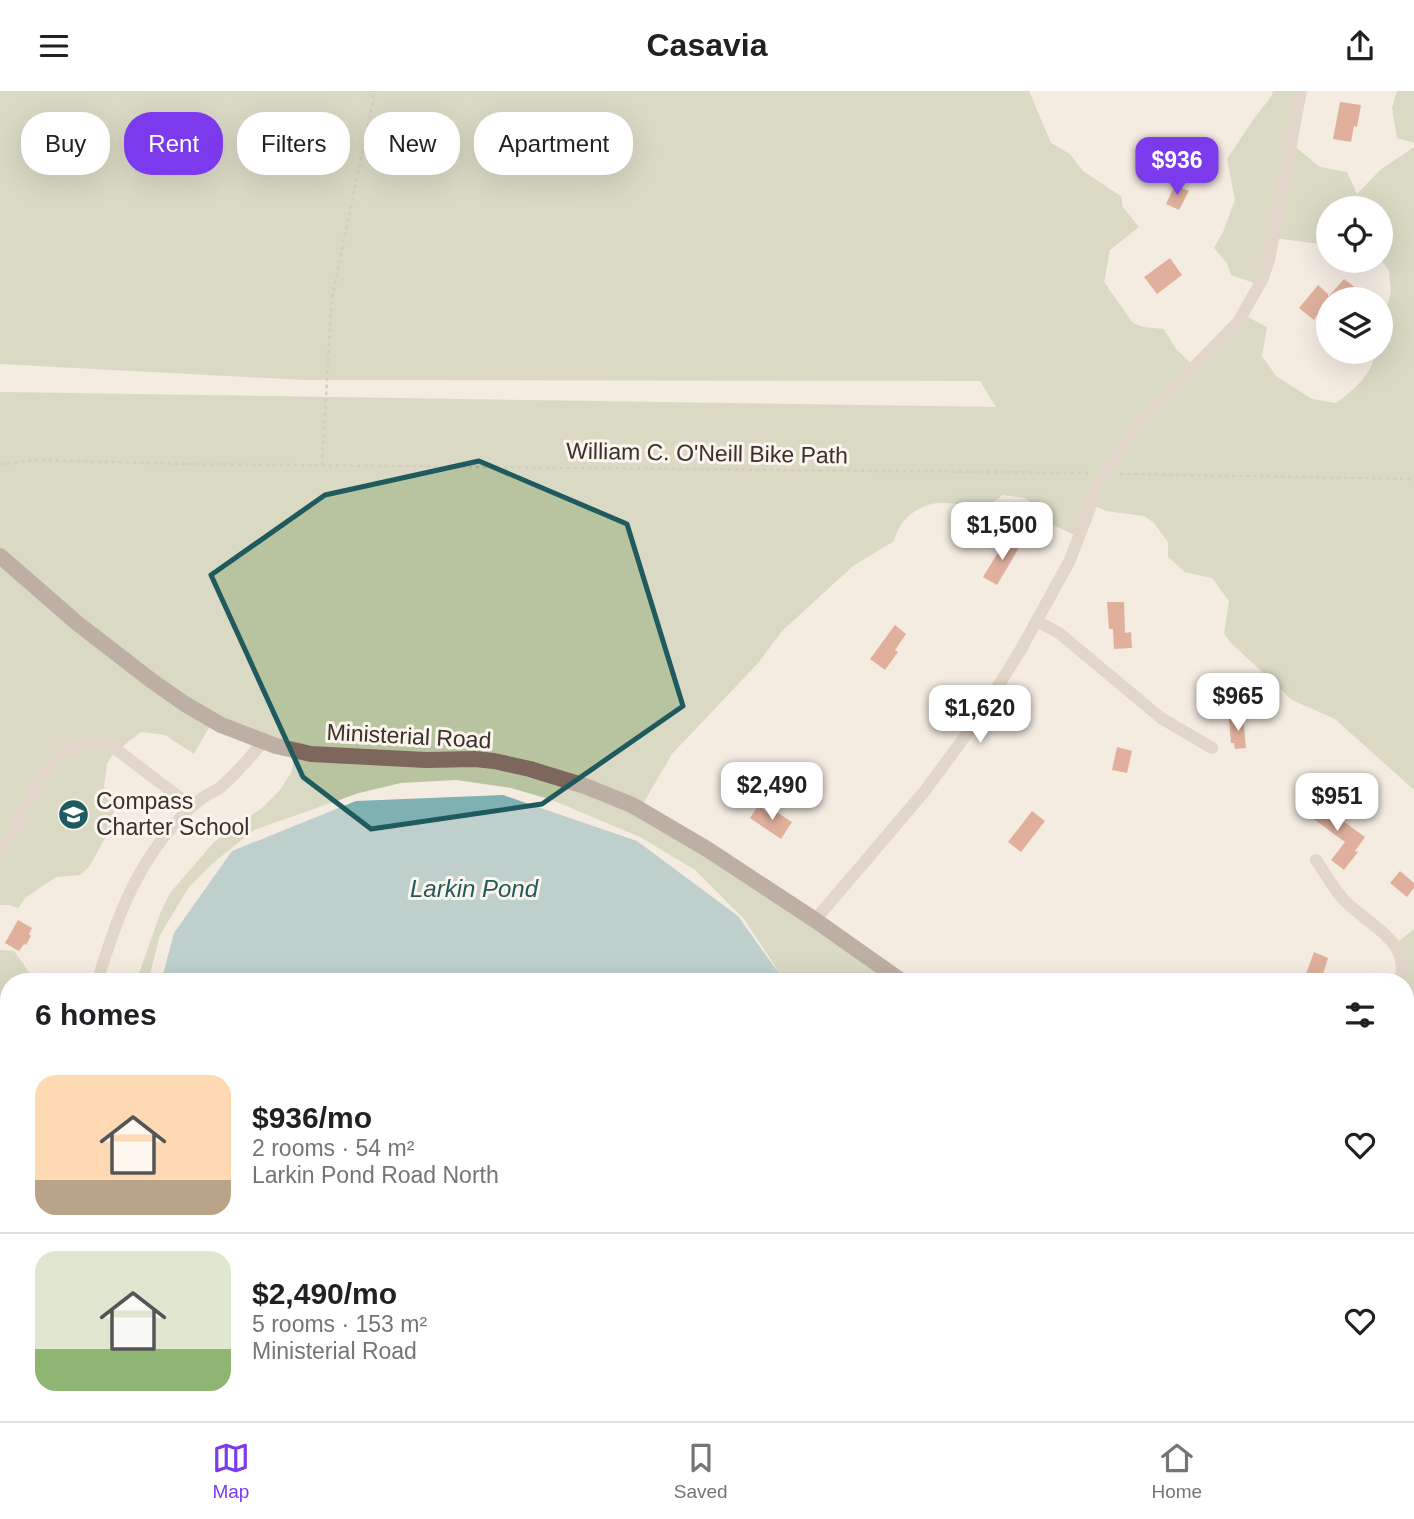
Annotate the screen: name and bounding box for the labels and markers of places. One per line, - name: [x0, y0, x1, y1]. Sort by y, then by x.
- pin: $936: [1136, 137, 1218, 197]
- pin: $1,500: [945, 503, 1059, 562]
- pin: $965: [1197, 673, 1279, 733]
- pin: $1,620: [923, 685, 1037, 745]
- pin: $2,490: [715, 763, 829, 822]
- pin: $951: [1296, 773, 1378, 833]
- place label: Compass Charter School: [96, 788, 249, 840]
- school or university icon: Compass Charter School: [56, 797, 90, 831]

